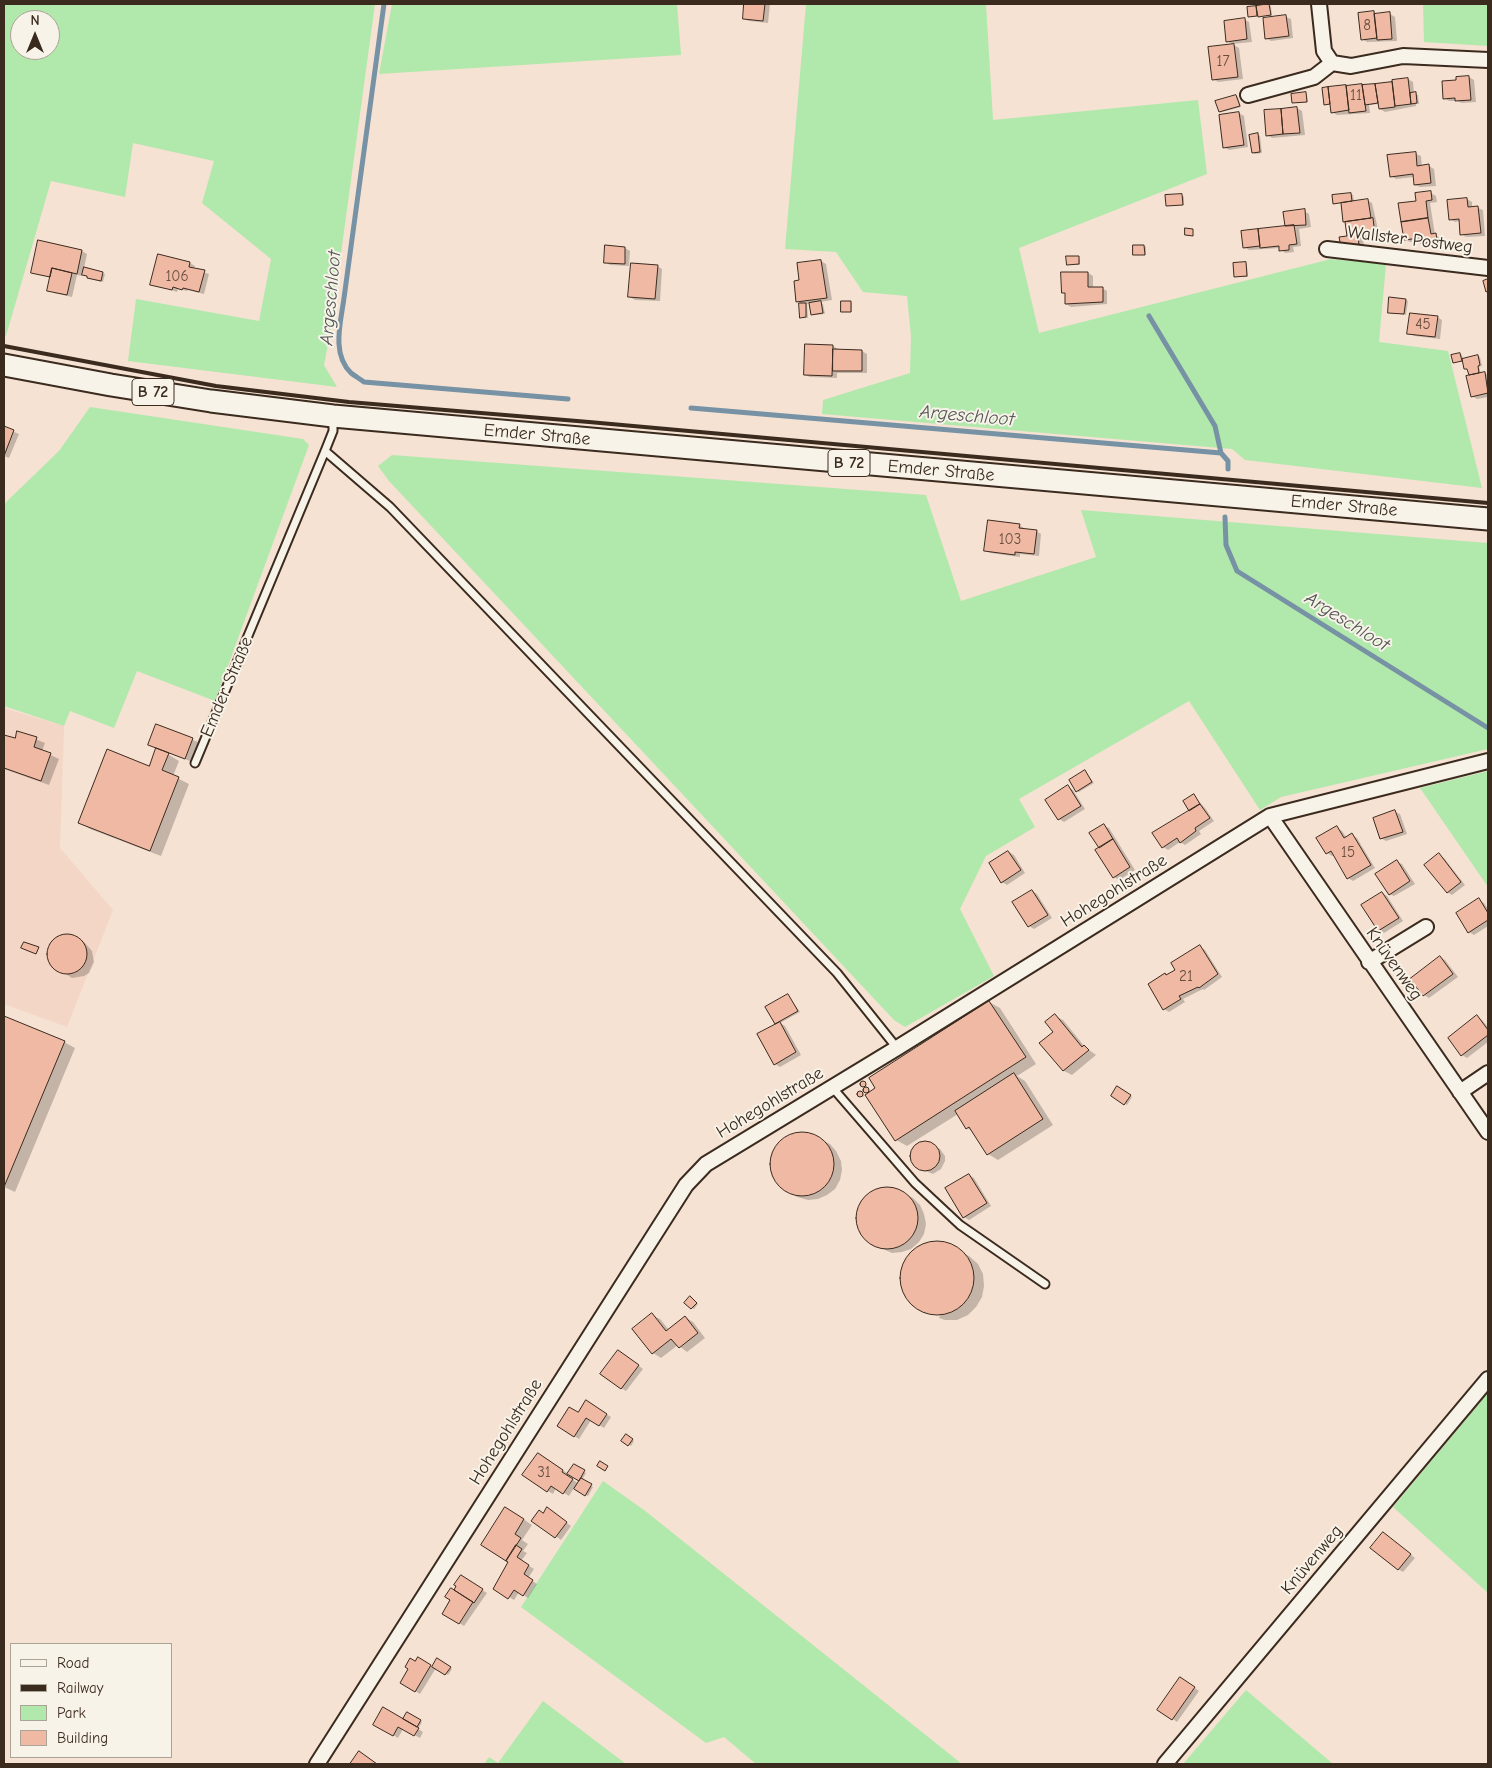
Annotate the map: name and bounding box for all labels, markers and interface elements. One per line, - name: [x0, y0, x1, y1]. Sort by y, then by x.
- north arrow: [10, 10, 60, 60]
- text: N: [30, 12, 40, 29]
- house number: 8: [1363, 17, 1371, 35]
- house number: 17: [1216, 53, 1230, 71]
- house number: 11: [1350, 87, 1362, 105]
- street label: Wallster Postweg: [1346, 222, 1474, 258]
- water label: Argeschloot: [315, 250, 347, 346]
- house number: 106: [165, 268, 189, 286]
- house number: 45: [1415, 316, 1431, 334]
- road number: B 72: [132, 378, 174, 406]
- water label: Argeschloot: [919, 400, 1015, 432]
- street label: Emder Straße: [483, 420, 591, 450]
- road number: B 72: [828, 449, 870, 476]
- street label: Emder Straße: [887, 456, 995, 486]
- street label: Emder Straße: [1290, 491, 1398, 521]
- house number: 103: [999, 531, 1021, 549]
- water label: Argeschloot: [1301, 587, 1393, 657]
- street label: Emder Straße: [196, 633, 258, 741]
- house number: 15: [1341, 844, 1355, 862]
- street label: Hohegohlstraße: [1057, 850, 1171, 932]
- street label: Knüvenweg: [1361, 923, 1427, 1005]
- house number: 21: [1179, 968, 1193, 986]
- street label: Hohegohlstraße: [713, 1063, 827, 1143]
- street label: Hohegohlstraße: [465, 1375, 547, 1489]
- house number: 31: [537, 1464, 551, 1482]
- street label: Knüvenweg: [1277, 1521, 1347, 1599]
- legend: [10, 1643, 172, 1758]
- text: Road: [57, 1654, 89, 1672]
- text: Railway: [57, 1679, 103, 1697]
- text: Park: [57, 1704, 86, 1722]
- text: Building: [57, 1729, 108, 1747]

